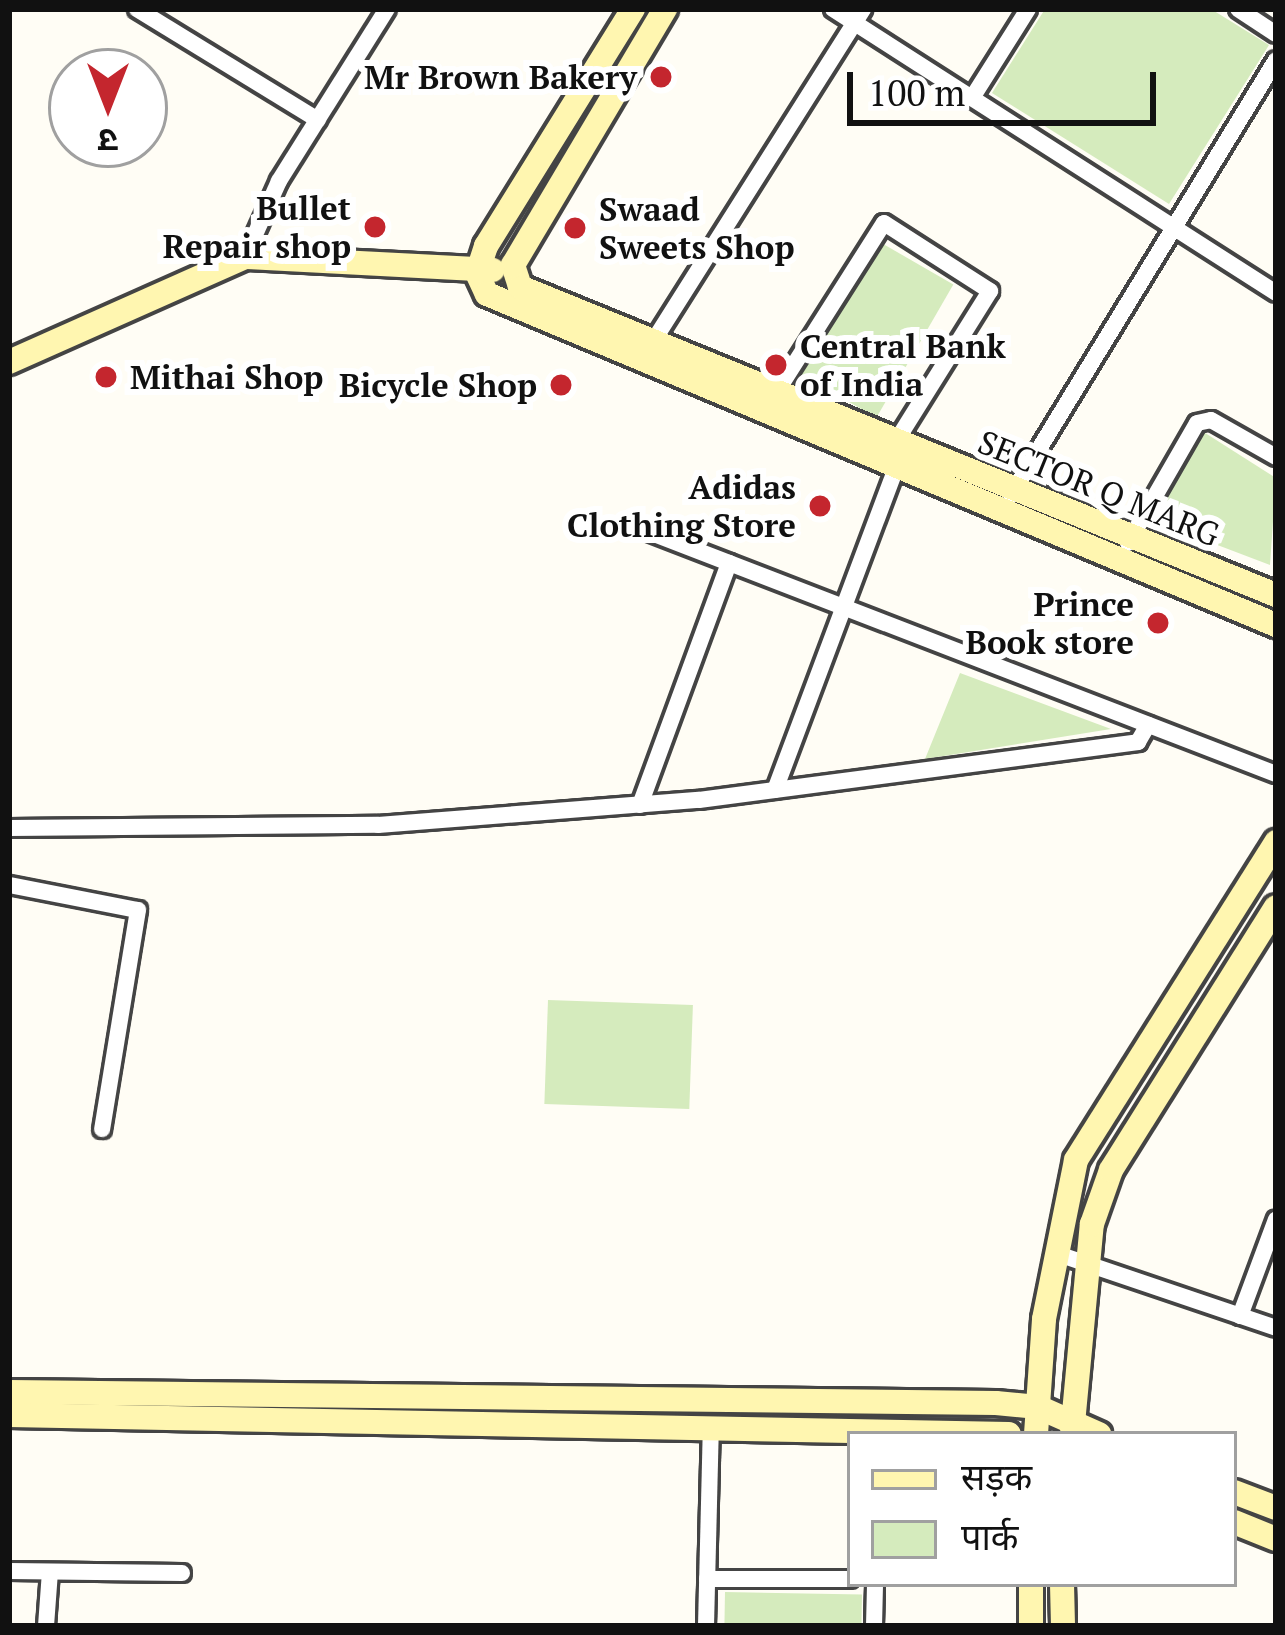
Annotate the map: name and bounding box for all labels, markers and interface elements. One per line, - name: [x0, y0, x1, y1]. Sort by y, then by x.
- north arrow: [48, 48, 168, 168]
- scale bar: [853, 48, 1162, 122]
- place label: Mr Brown Bakery: [364, 57, 637, 97]
- marker: Mr Brown Bakery: [648, 64, 674, 90]
- text: 100 m: [868, 69, 965, 116]
- text: उ: [98, 120, 118, 163]
- place label: Bullet Repair shop: [163, 188, 351, 266]
- place label: Swaad Sweets Shop: [599, 189, 795, 267]
- marker: Bullet Repair shop: [362, 214, 388, 240]
- marker: Swaad Sweets Shop: [562, 215, 588, 241]
- place label: Central Bank of India: [800, 326, 1006, 404]
- marker: Central Bank of India: [763, 352, 789, 378]
- place label: Mithai Shop: [130, 357, 323, 397]
- marker: Mithai Shop: [93, 364, 119, 390]
- place label: Bicycle Shop: [339, 365, 537, 405]
- marker: Bicycle Shop: [548, 372, 574, 398]
- street label: SECTOR Q MARG: [973, 422, 1225, 554]
- place label: Adidas Clothing Store: [567, 467, 796, 545]
- marker: Adidas Clothing Store: [807, 493, 833, 519]
- place label: Prince Book store: [966, 584, 1134, 662]
- marker: Prince Book store: [1145, 610, 1171, 636]
- legend: [847, 1431, 1237, 1587]
- text: सड़क: [961, 1453, 1032, 1500]
- text: पार्क: [961, 1513, 1018, 1560]

